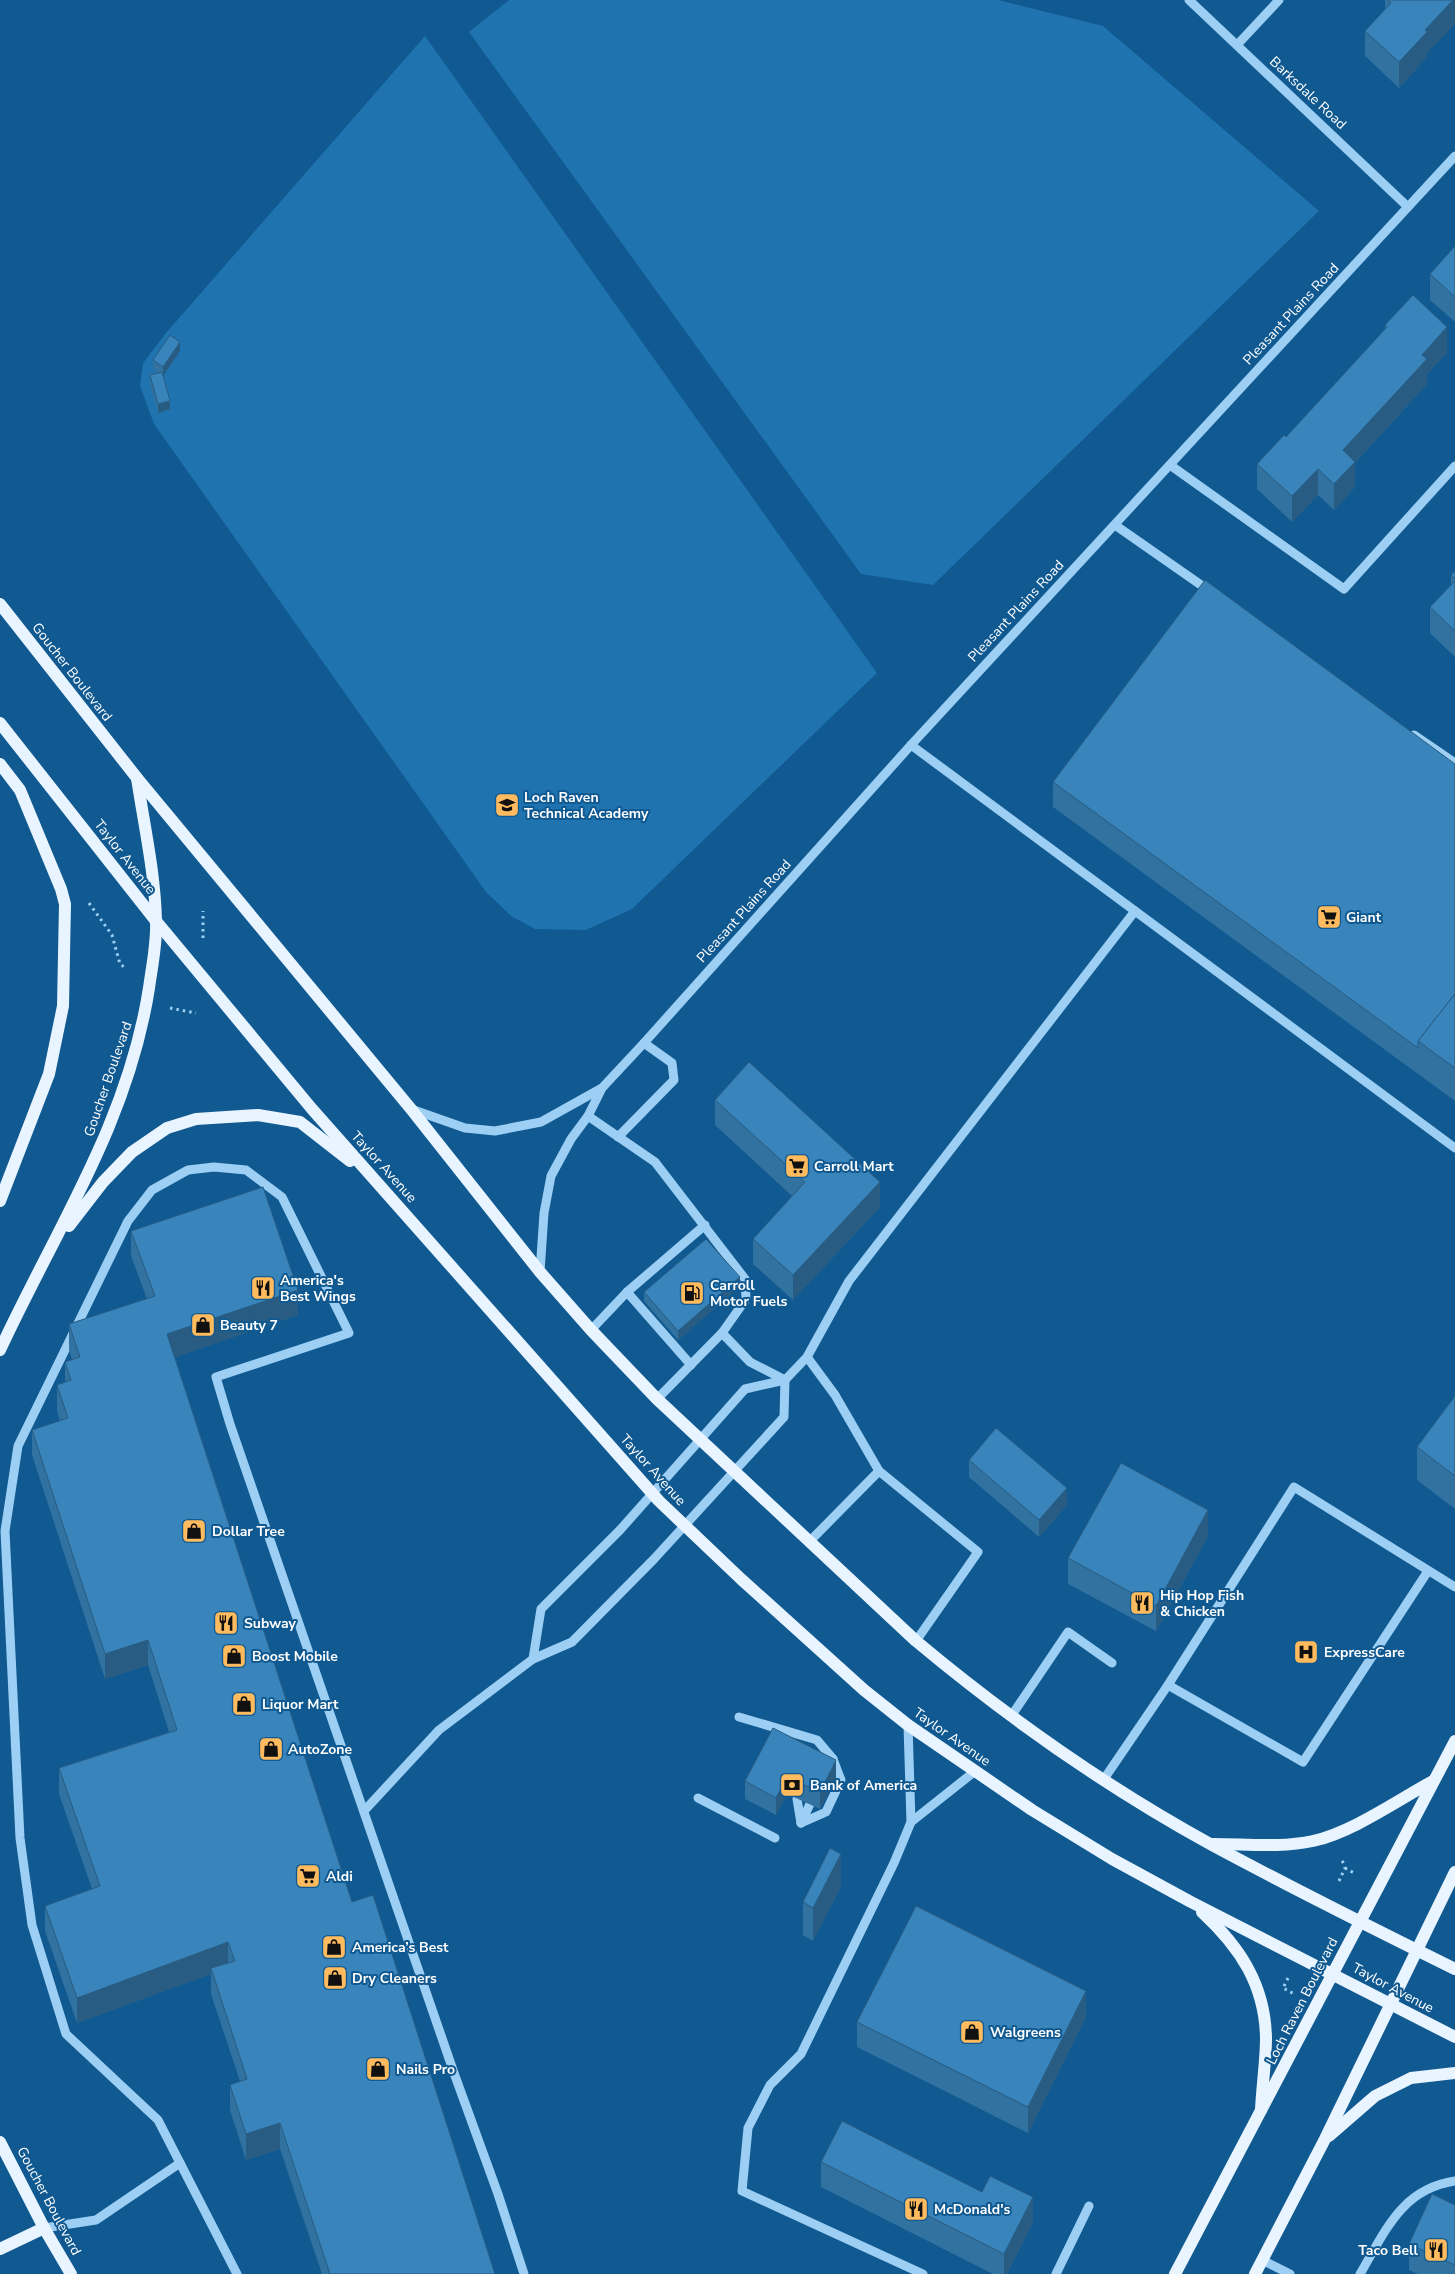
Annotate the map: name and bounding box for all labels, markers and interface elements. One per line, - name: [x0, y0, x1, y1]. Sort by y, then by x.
- street label: Barksdale Road: [1265, 52, 1351, 134]
- street label: Pleasant Plains Road: [1239, 259, 1343, 369]
- street label: Pleasant Plains Road: [964, 556, 1068, 666]
- street label: Goucher Boulevard: [27, 619, 117, 725]
- place label: Loch Raven Technical Academy: [524, 788, 649, 823]
- school or university icon: Loch Raven Technical Academy: [494, 792, 520, 818]
- street label: Taylor Avenue: [90, 816, 160, 898]
- street label: Pleasant Plains Road: [692, 855, 796, 967]
- supermarket icon: Giant: [1316, 904, 1342, 930]
- place label: Giant: [1346, 908, 1382, 927]
- street label: Goucher Boulevard: [79, 1019, 137, 1139]
- street label: Taylor Avenue: [347, 1127, 421, 1207]
- supermarket icon: Carroll Mart: [784, 1153, 810, 1179]
- place label: Carroll Mart: [814, 1157, 894, 1176]
- place label: America's Best Wings: [280, 1271, 356, 1306]
- restaurant icon: America's Best Wings: [250, 1275, 276, 1301]
- place label: Carroll Motor Fuels: [710, 1276, 788, 1311]
- fuel station icon: Carroll Motor Fuels: [679, 1280, 705, 1306]
- shop icon: Beauty 7: [190, 1312, 216, 1338]
- place label: Beauty 7: [220, 1316, 278, 1335]
- street label: Taylor Avenue: [616, 1430, 690, 1510]
- shop icon: Dollar Tree: [181, 1518, 207, 1544]
- place label: Dollar Tree: [212, 1522, 285, 1541]
- place label: Hip Hop Fish & Chicken: [1160, 1586, 1244, 1621]
- restaurant icon: Hip Hop Fish & Chicken: [1129, 1590, 1155, 1616]
- restaurant icon: Subway: [213, 1610, 239, 1636]
- place label: Subway: [244, 1614, 297, 1633]
- hospital icon: ExpressCare: [1293, 1639, 1319, 1665]
- shop icon: Boost Mobile: [221, 1643, 247, 1669]
- place label: ExpressCare: [1324, 1643, 1405, 1662]
- place label: Boost Mobile: [252, 1647, 338, 1666]
- shop icon: Liquor Mart: [231, 1691, 257, 1717]
- place label: Liquor Mart: [262, 1695, 339, 1714]
- street label: Taylor Avenue: [910, 1703, 994, 1771]
- shop icon: AutoZone: [258, 1736, 284, 1762]
- place label: AutoZone: [288, 1740, 352, 1759]
- bank icon: Bank of America: [779, 1772, 805, 1798]
- place label: Bank of America: [810, 1776, 917, 1795]
- supermarket icon: Aldi: [295, 1863, 321, 1889]
- place label: Aldi: [326, 1867, 353, 1886]
- shop icon: America’s Best: [321, 1934, 347, 1960]
- street label: Loch Raven Boulevard: [1262, 1934, 1342, 2068]
- place label: America’s Best: [352, 1938, 449, 1957]
- street label: Taylor Avenue: [1349, 1958, 1437, 2018]
- shop icon: Dry Cleaners: [322, 1965, 348, 1991]
- place label: Dry Cleaners: [352, 1969, 437, 1988]
- shop icon: Walgreens: [959, 2019, 985, 2045]
- place label: Walgreens: [990, 2023, 1061, 2042]
- shop icon: Nails Pro: [365, 2056, 391, 2082]
- place label: Nails Pro: [396, 2060, 455, 2079]
- street label: Goucher Boulevard: [12, 2143, 86, 2259]
- restaurant icon: McDonald's: [903, 2196, 929, 2222]
- place label: McDonald's: [934, 2200, 1011, 2219]
- restaurant icon: Taco Bell: [1423, 2237, 1449, 2263]
- place label: Taco Bell: [1358, 2241, 1419, 2260]

